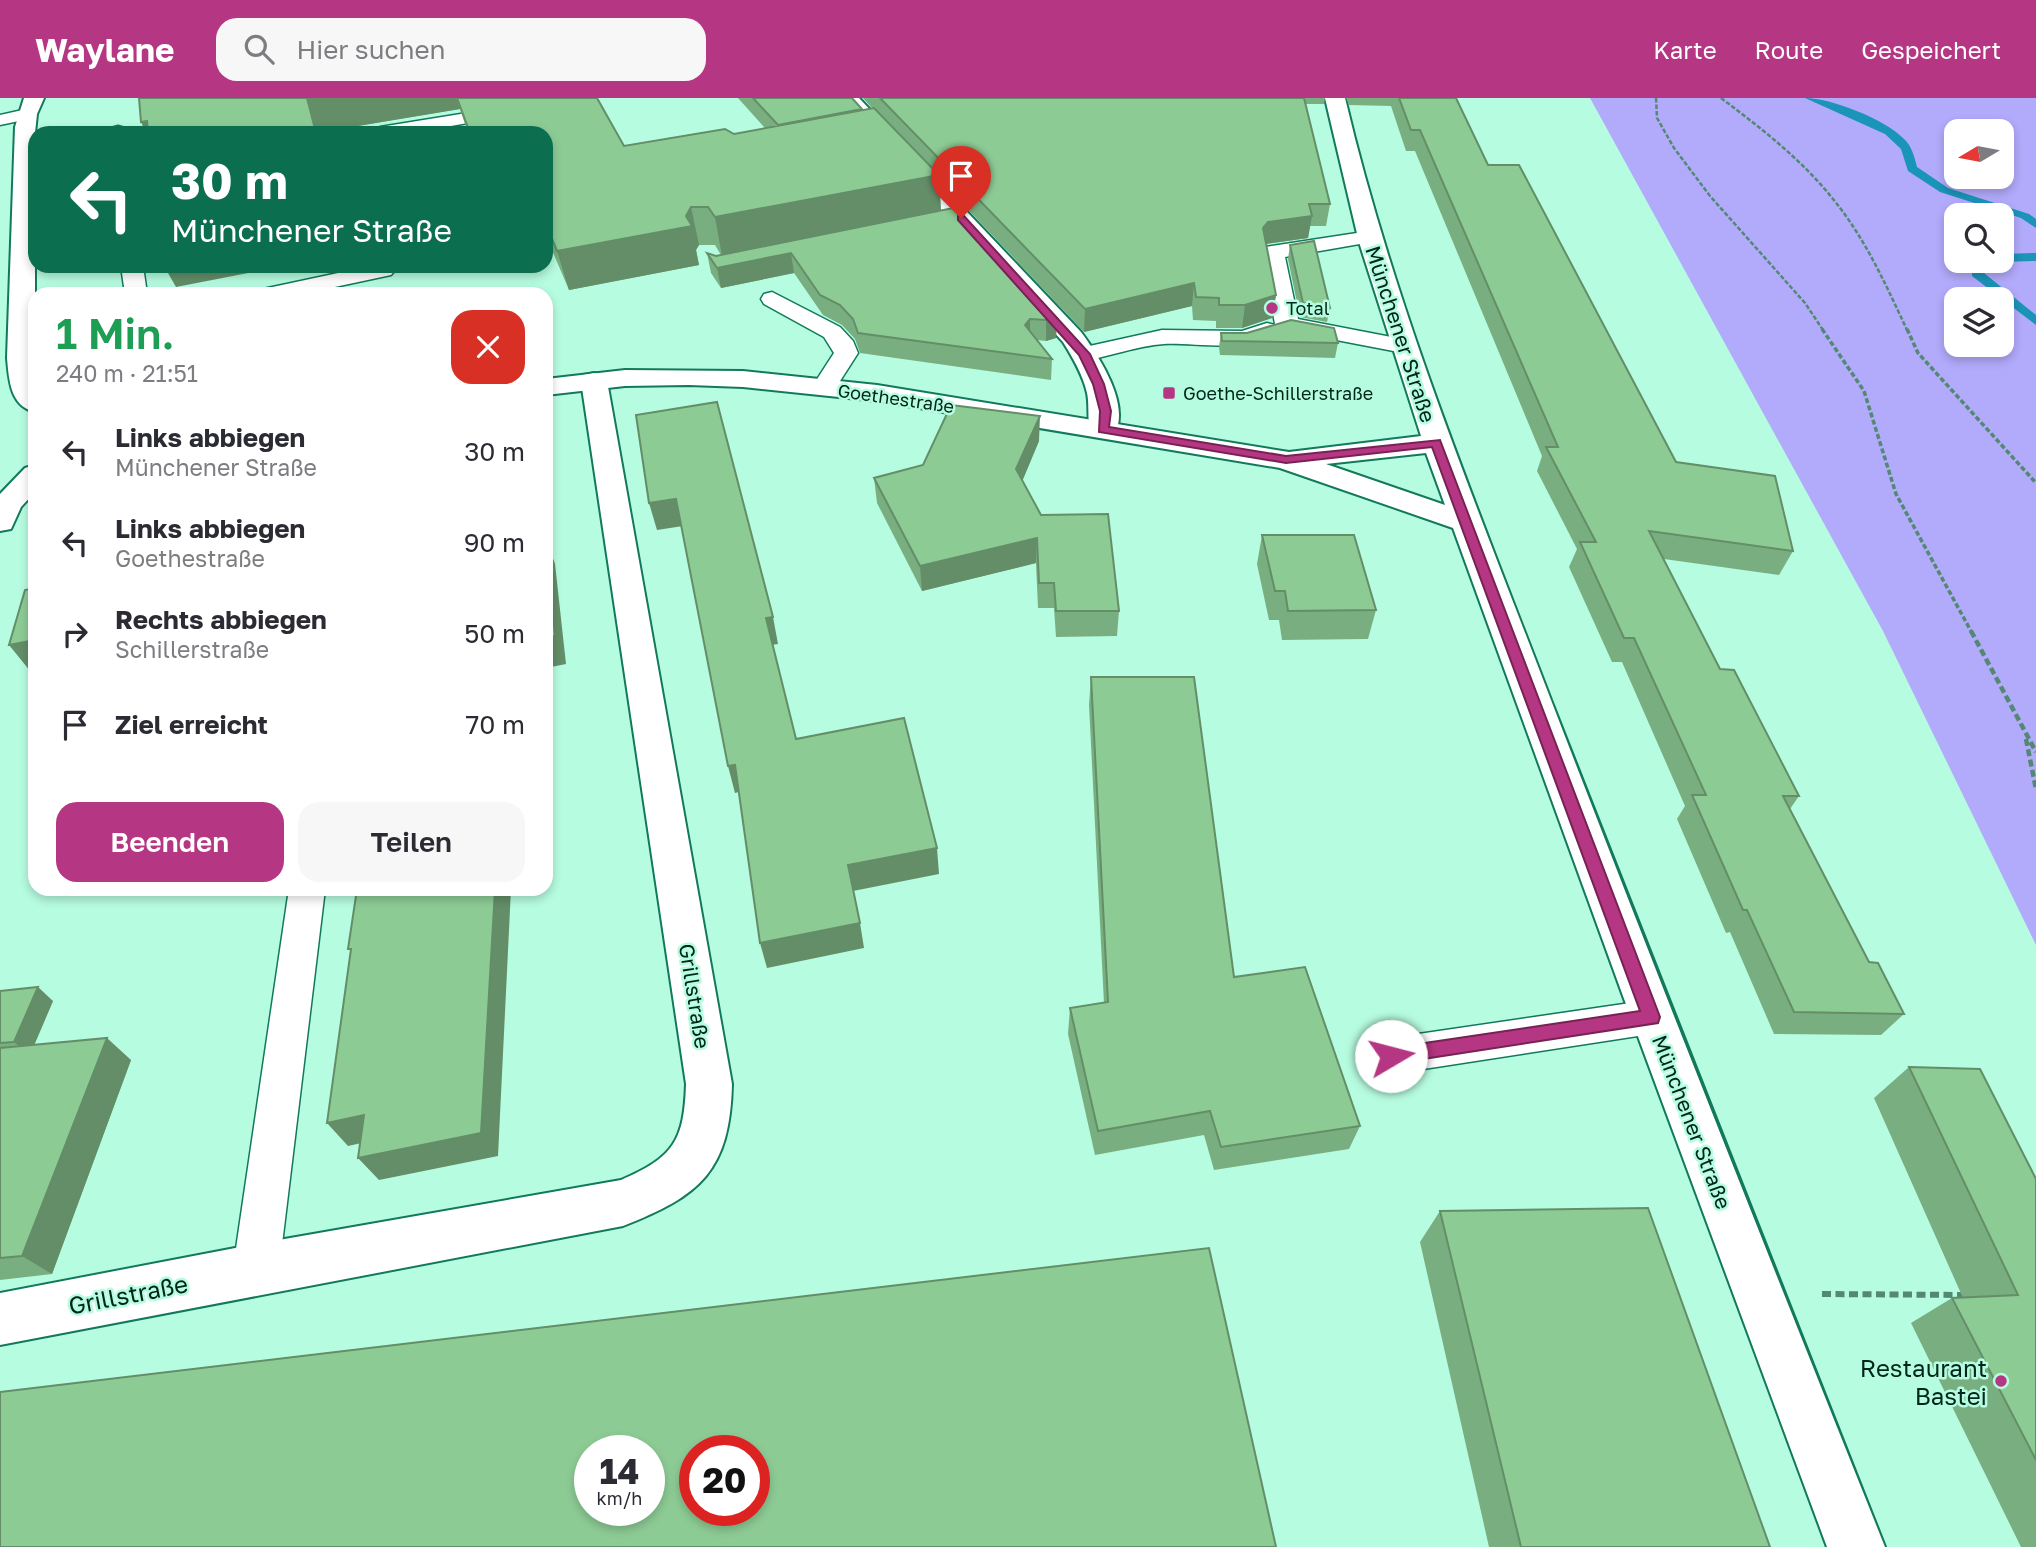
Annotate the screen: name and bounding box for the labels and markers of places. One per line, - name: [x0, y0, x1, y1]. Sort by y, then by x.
- pin: [931, 146, 991, 218]
- place label: Total: [1286, 297, 1330, 319]
- marker: Total: [1264, 300, 1280, 316]
- place label: Goethe-Schillerstraße: [1183, 382, 1373, 404]
- marker: Goethe-Schillerstraße: [1161, 385, 1177, 401]
- place label: Restaurant Bastei: [1860, 1353, 1987, 1410]
- marker: Restaurant Bastei: [1993, 1373, 2009, 1389]

